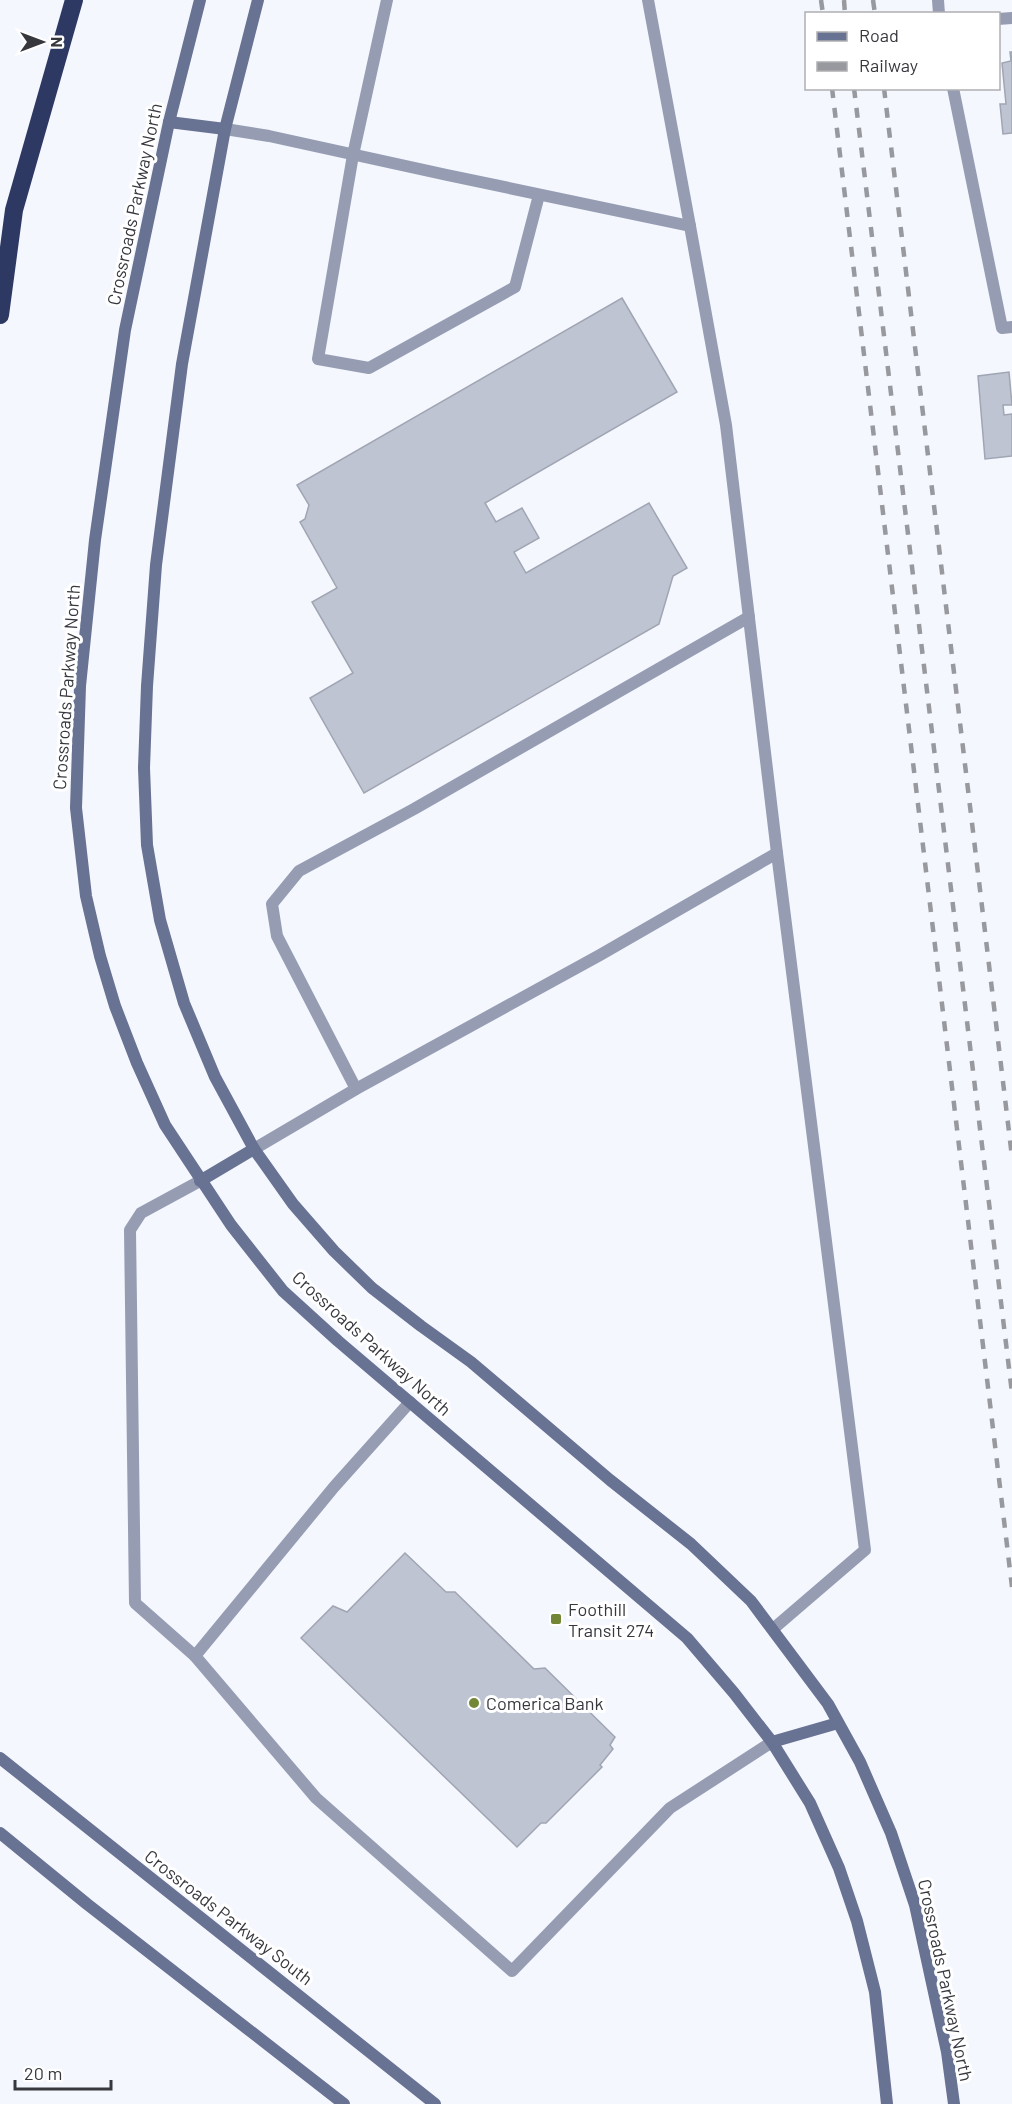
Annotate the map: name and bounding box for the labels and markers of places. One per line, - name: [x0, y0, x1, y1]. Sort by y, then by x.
- place label: Foothill Transit 274: [568, 1598, 654, 1641]
- marker: Foothill Transit 274: [549, 1612, 563, 1626]
- place label: Comerica Bank: [486, 1692, 603, 1714]
- marker: Comerica Bank: [467, 1696, 481, 1710]

